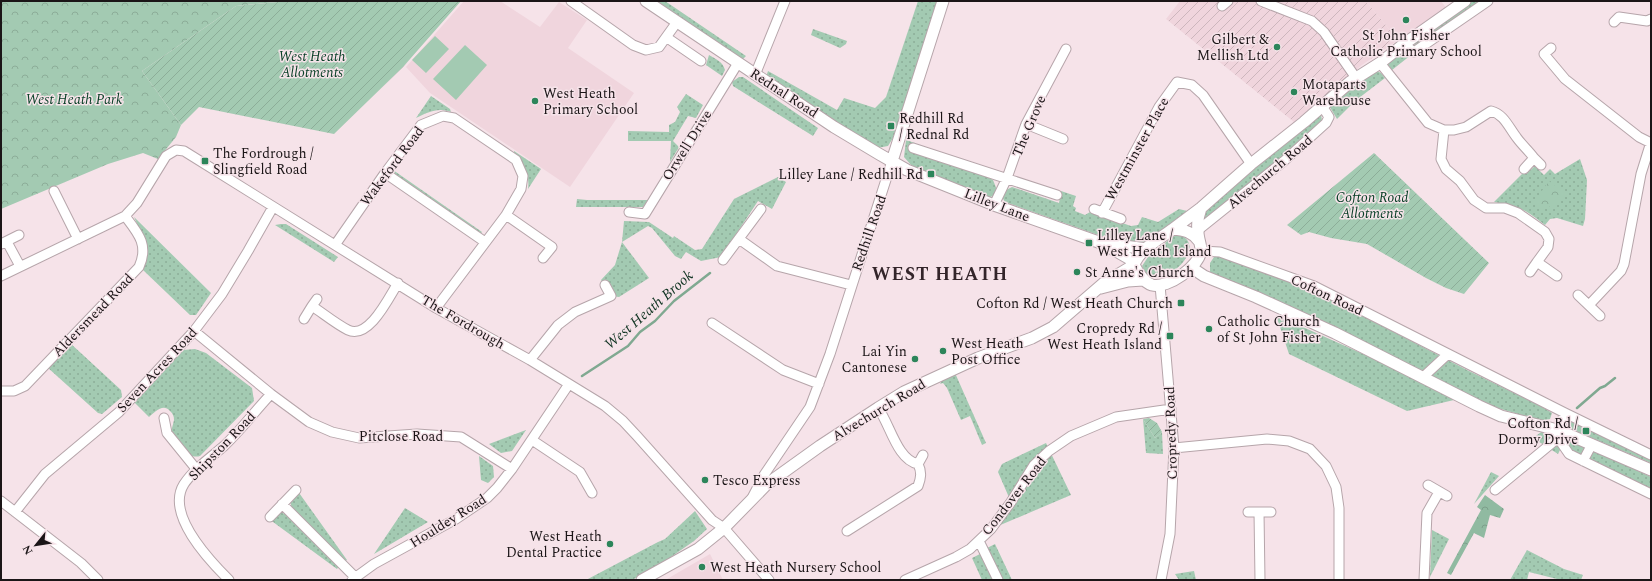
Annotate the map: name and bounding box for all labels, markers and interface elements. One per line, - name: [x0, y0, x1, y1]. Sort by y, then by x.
- marker: St John Fisher Catholic Primary School: [1401, 15, 1411, 25]
- place label: St John Fisher Catholic Primary School: [1330, 25, 1482, 62]
- place label: Gilbert & Mellish Ltd: [1197, 29, 1269, 66]
- marker: Gilbert & Mellish Ltd: [1272, 42, 1282, 52]
- park label: West Heath Allotments: [279, 46, 345, 83]
- street label: Rednal Road: [746, 63, 823, 123]
- place label: Motaparts Warehouse: [1302, 74, 1371, 111]
- place label: West Heath Primary School: [543, 83, 638, 120]
- marker: Motaparts Warehouse: [1289, 87, 1299, 97]
- park label: West Heath Park: [26, 89, 123, 110]
- street label: The Grove: [1007, 92, 1051, 160]
- street label: Westminster Place: [1100, 93, 1174, 205]
- marker: West Heath Primary School: [530, 96, 540, 106]
- street label: Orwell Drive: [657, 105, 717, 185]
- place label: Redhill Rd / Rednal Rd: [899, 108, 970, 145]
- street label: Wakeford Road: [355, 121, 429, 210]
- marker: Redhill Rd / Rednal Rd: [886, 121, 896, 131]
- street label: Alvechurch Road: [1223, 130, 1318, 214]
- place label: The Fordrough / Slingfield Road: [213, 143, 314, 180]
- marker: The Fordrough / Slingfield Road: [200, 156, 210, 166]
- place label: Lilley Lane / Redhill Rd: [778, 164, 923, 185]
- marker: Lilley Lane / Redhill Rd: [926, 169, 936, 179]
- street label: Lilley Lane: [961, 183, 1033, 227]
- park label: Cofton Road Allotments: [1336, 187, 1408, 224]
- street label: Redhill Road: [846, 192, 892, 274]
- place label: Lilley Lane / West Heath Island: [1097, 225, 1212, 262]
- marker: Lilley Lane / West Heath Island: [1084, 238, 1094, 248]
- district label: WEST HEATH: [872, 261, 1008, 288]
- place label: St Anne's Church: [1085, 262, 1194, 283]
- water label: West Heath Brook: [599, 265, 699, 355]
- marker: St Anne's Church: [1072, 267, 1082, 277]
- street label: Aldersmead Road: [47, 268, 139, 362]
- street label: Cofton Road: [1287, 269, 1367, 321]
- street label: The Fordrough: [417, 290, 509, 354]
- place label: Cofton Rd / West Heath Church: [976, 293, 1173, 314]
- marker: Cofton Rd / West Heath Church: [1176, 298, 1186, 308]
- place label: Catholic Church of St John Fisher: [1217, 311, 1321, 348]
- place label: Cropredy Rd / West Heath Island: [1047, 318, 1162, 355]
- street label: Seven Acres Road: [112, 322, 202, 417]
- marker: Catholic Church of St John Fisher: [1204, 324, 1214, 334]
- marker: Cropredy Rd / West Heath Island: [1165, 331, 1175, 341]
- place label: West Heath Post Office: [951, 333, 1024, 370]
- place label: Lai Yin Cantonese: [842, 341, 907, 378]
- marker: West Heath Post Office: [938, 346, 948, 356]
- marker: Lai Yin Cantonese: [910, 354, 920, 364]
- street label: Alvechurch Road: [828, 374, 930, 446]
- street label: Cropredy Road: [1159, 386, 1183, 480]
- street label: Shipston Road: [183, 406, 261, 485]
- place label: Cofton Rd / Dormy Drive: [1498, 413, 1578, 450]
- street label: Pitclose Road: [359, 426, 443, 447]
- marker: Cofton Rd / Dormy Drive: [1581, 426, 1591, 436]
- street label: Condover Road: [976, 452, 1052, 540]
- place label: Tesco Express: [713, 470, 801, 491]
- marker: Tesco Express: [700, 475, 710, 485]
- street label: Houldey Road: [405, 489, 491, 553]
- north arrow: [16, 525, 56, 565]
- place label: West Heath Dental Practice: [506, 526, 602, 563]
- marker: West Heath Dental Practice: [605, 539, 615, 549]
- text: N: [18, 542, 37, 558]
- place label: West Heath Nursery School: [710, 557, 881, 578]
- marker: West Heath Nursery School: [697, 562, 707, 572]

